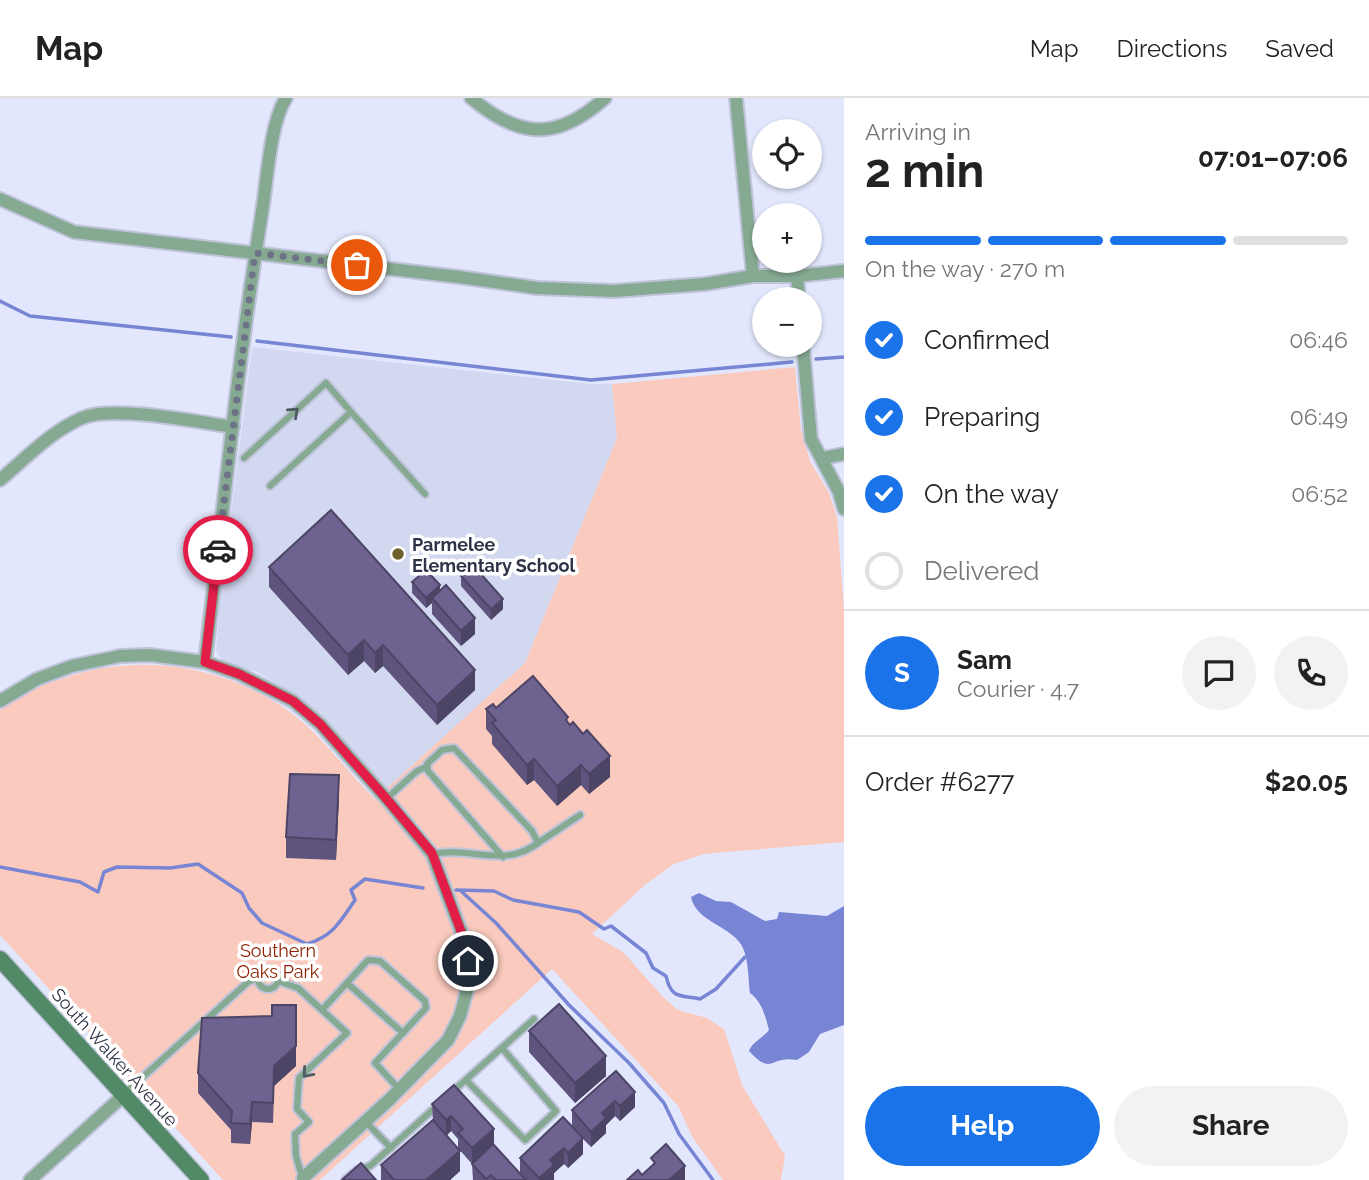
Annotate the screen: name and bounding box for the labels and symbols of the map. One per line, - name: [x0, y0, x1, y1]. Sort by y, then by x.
- pin: [327, 235, 387, 295]
- one-way arrow: [286, 408, 299, 420]
- courier: [183, 515, 253, 585]
- place label: Parmelee Elementary School: [412, 534, 576, 576]
- marker: Parmelee Elementary School: [390, 546, 406, 562]
- pin: [438, 931, 498, 991]
- park label: Southern Oaks Park: [237, 940, 320, 982]
- street label: South Walker Avenue: [48, 984, 183, 1131]
- one-way arrow: [303, 1064, 315, 1077]

